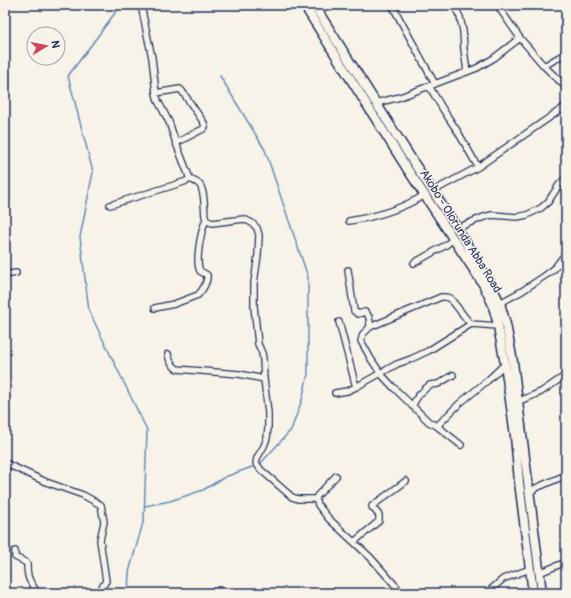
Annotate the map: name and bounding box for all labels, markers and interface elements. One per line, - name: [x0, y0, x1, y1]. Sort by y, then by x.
- north arrow: [26, 26, 66, 66]
- text: N: [48, 40, 63, 50]
- street label: Akobo - Olorunda Abba Road: [416, 167, 505, 296]

